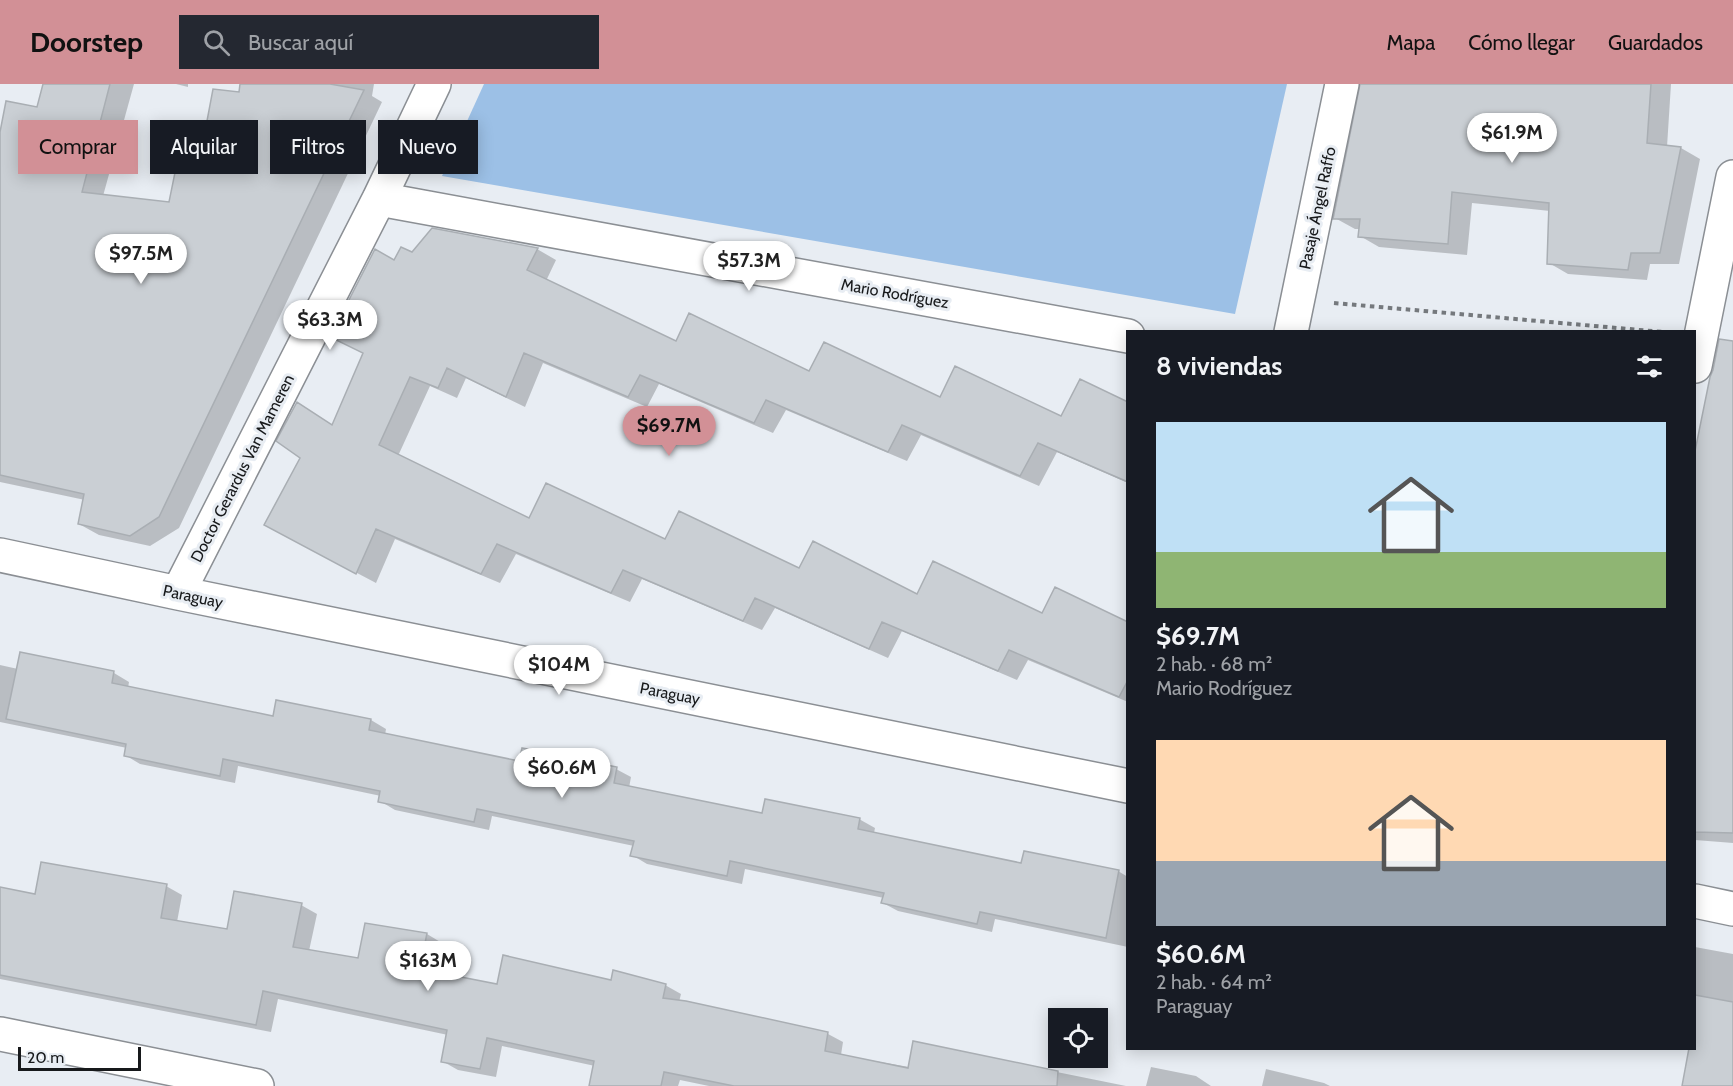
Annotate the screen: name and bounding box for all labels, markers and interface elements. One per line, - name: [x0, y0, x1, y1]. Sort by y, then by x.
- search box: [179, 15, 599, 69]
- text: Doorstep: [30, 25, 143, 59]
- icon: search: [200, 26, 233, 59]
- text: Buscar aquí: [248, 29, 353, 56]
- text: Mapa: [1387, 30, 1435, 55]
- text: Cómo llegar: [1468, 30, 1575, 55]
- text: Guardados: [1608, 30, 1703, 55]
- pin: $61.9M: [1463, 113, 1561, 164]
- chip: Comprar: [18, 120, 138, 174]
- chip: Alquilar: [150, 120, 258, 174]
- chip: Filtros: [270, 120, 366, 174]
- chip: Nuevo: [378, 120, 478, 174]
- text: $61.9M: [1481, 120, 1543, 144]
- street label: Pasaje Ángel Raffo: [1295, 145, 1340, 271]
- pin: $97.5M: [92, 234, 190, 285]
- text: $97.5M: [109, 241, 173, 265]
- pin: $57.3M: [700, 241, 798, 292]
- text: $57.3M: [717, 248, 781, 272]
- street label: Mario Rodríguez: [840, 275, 951, 312]
- pin: $63.3M: [281, 300, 379, 351]
- text: $63.3M: [297, 307, 363, 331]
- text: 8 viviendas: [1156, 350, 1282, 382]
- icon: filters: [1633, 350, 1666, 383]
- street label: Doctor Gerardus Van Mameren: [187, 371, 298, 565]
- pin: $69.7M: [620, 406, 718, 457]
- text: $69.7M: [637, 413, 701, 437]
- icon: home: [1357, 461, 1465, 569]
- street label: Paraguay: [161, 581, 225, 612]
- text: $69.7M: [1156, 620, 1240, 652]
- pin: $104M: [517, 645, 601, 696]
- text: $104M: [528, 652, 590, 676]
- text: 2 hab. · 68 m²: [1156, 652, 1272, 676]
- text: Mario Rodríguez: [1156, 676, 1292, 700]
- street label: Paraguay: [638, 678, 702, 709]
- pin: $60.6M: [513, 748, 611, 799]
- text: $60.6M: [527, 755, 597, 779]
- icon: home: [1357, 779, 1465, 887]
- text: $60.6M: [1156, 938, 1246, 970]
- pin: $163M: [386, 941, 470, 992]
- text: $163M: [399, 948, 457, 972]
- text: 2 hab. · 64 m²: [1156, 970, 1272, 994]
- text: Paraguay: [1156, 994, 1232, 1018]
- map controls: [1048, 1008, 1108, 1068]
- button: locate: [1048, 1008, 1108, 1068]
- scale bar: [18, 1044, 141, 1072]
- text: 20 m: [27, 1048, 64, 1067]

